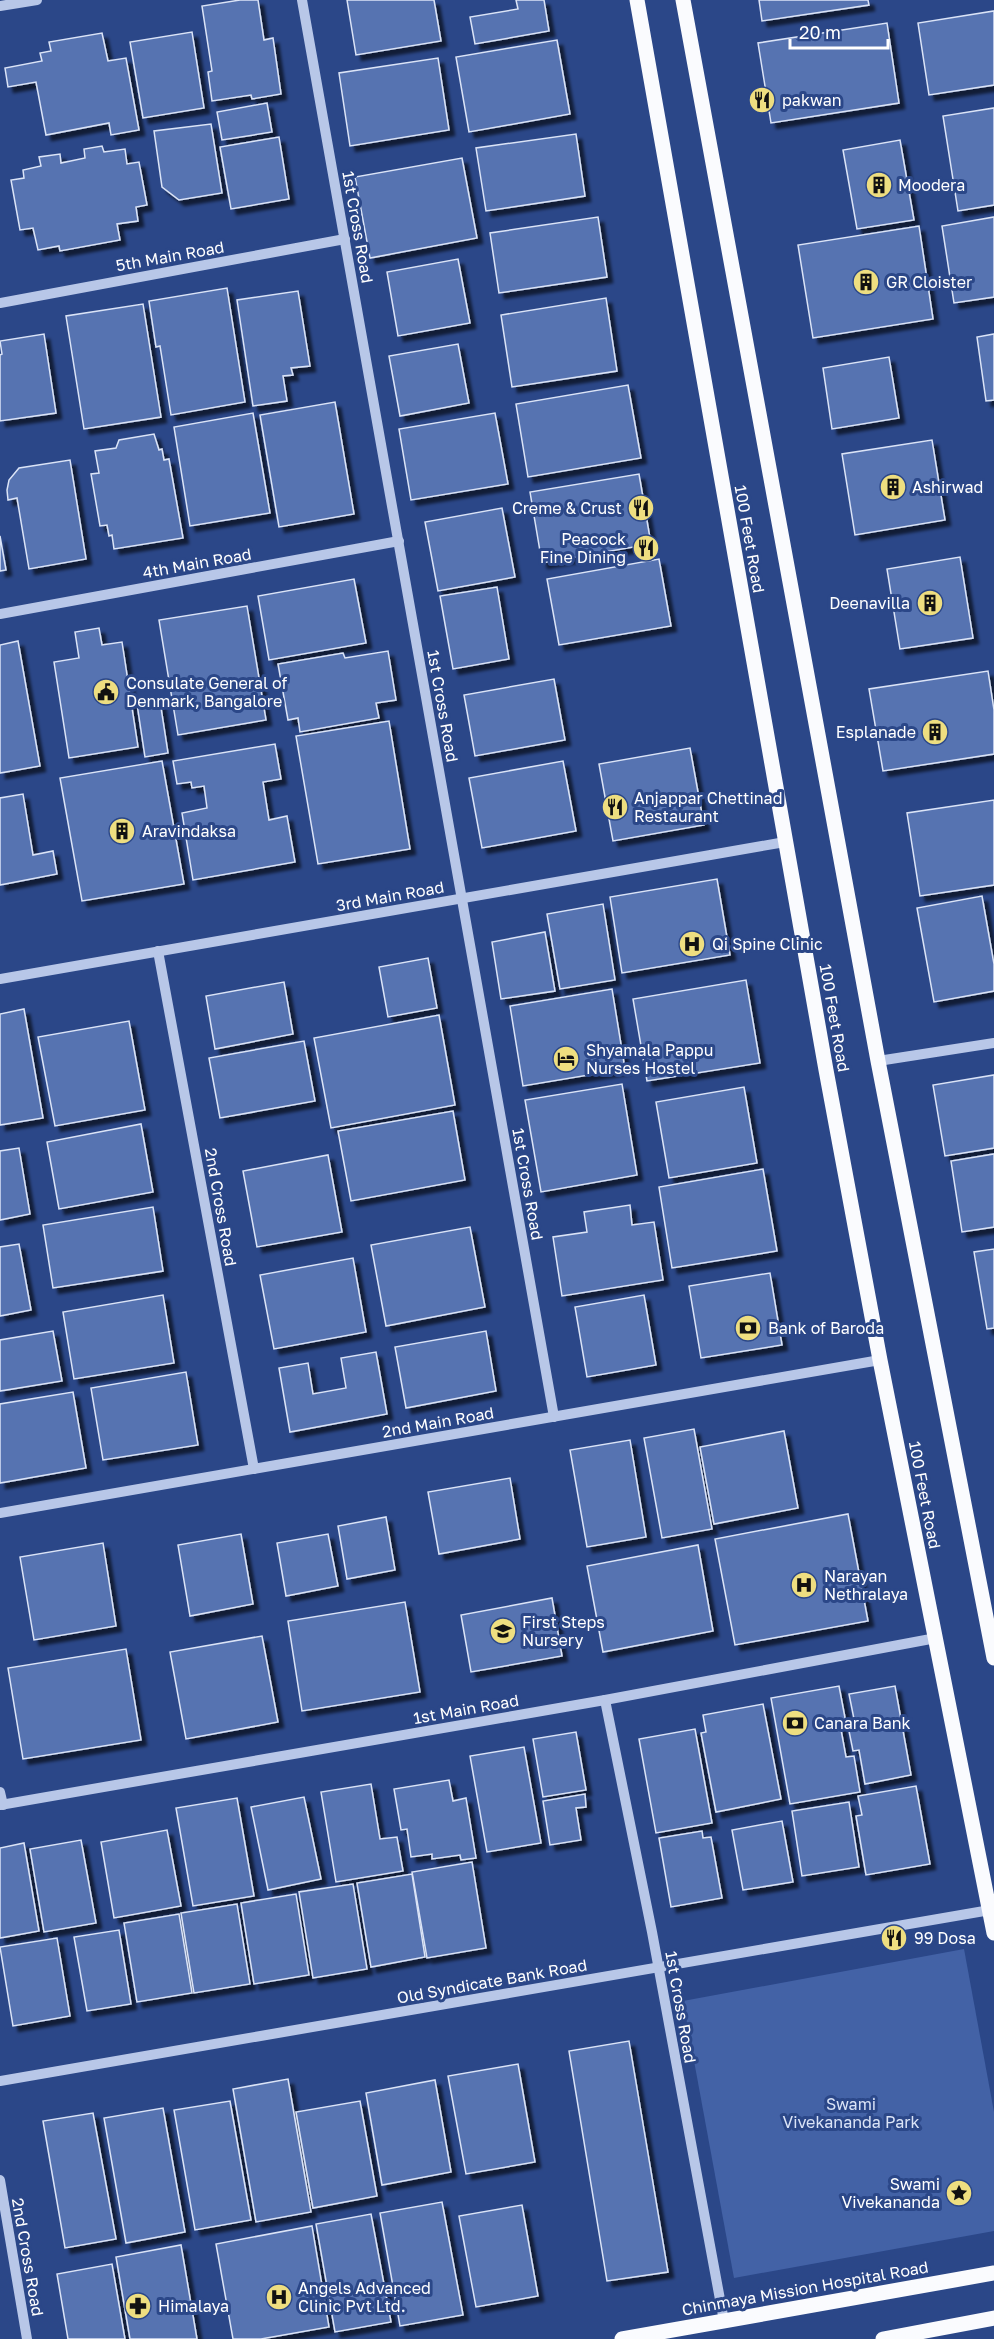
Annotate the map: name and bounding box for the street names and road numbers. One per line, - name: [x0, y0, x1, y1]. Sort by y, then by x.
- street label: 1st Cross Road: [338, 169, 378, 285]
- street label: 5th Main Road: [114, 237, 226, 275]
- street label: 100 Feet Road: [731, 484, 769, 594]
- street label: 4th Main Road: [141, 544, 253, 582]
- street label: 1st Cross Road: [423, 648, 463, 764]
- street label: 3rd Main Road: [334, 877, 446, 915]
- street label: 100 Feet Road: [816, 963, 854, 1073]
- street label: 1st Cross Road: [508, 1126, 548, 1242]
- street label: 2nd Cross Road: [201, 1146, 241, 1268]
- street label: 2nd Main Road: [381, 1402, 495, 1442]
- street label: 100 Feet Road: [905, 1440, 945, 1550]
- street label: 1st Main Road: [412, 1690, 520, 1728]
- street label: 1st Cross Road: [661, 1949, 701, 2065]
- street label: Old Syndicate Bank Road: [395, 1954, 589, 2008]
- street label: 2nd Cross Road: [8, 2196, 48, 2318]
- street label: Chinmaya Mission Hospital Road: [680, 2256, 930, 2320]

